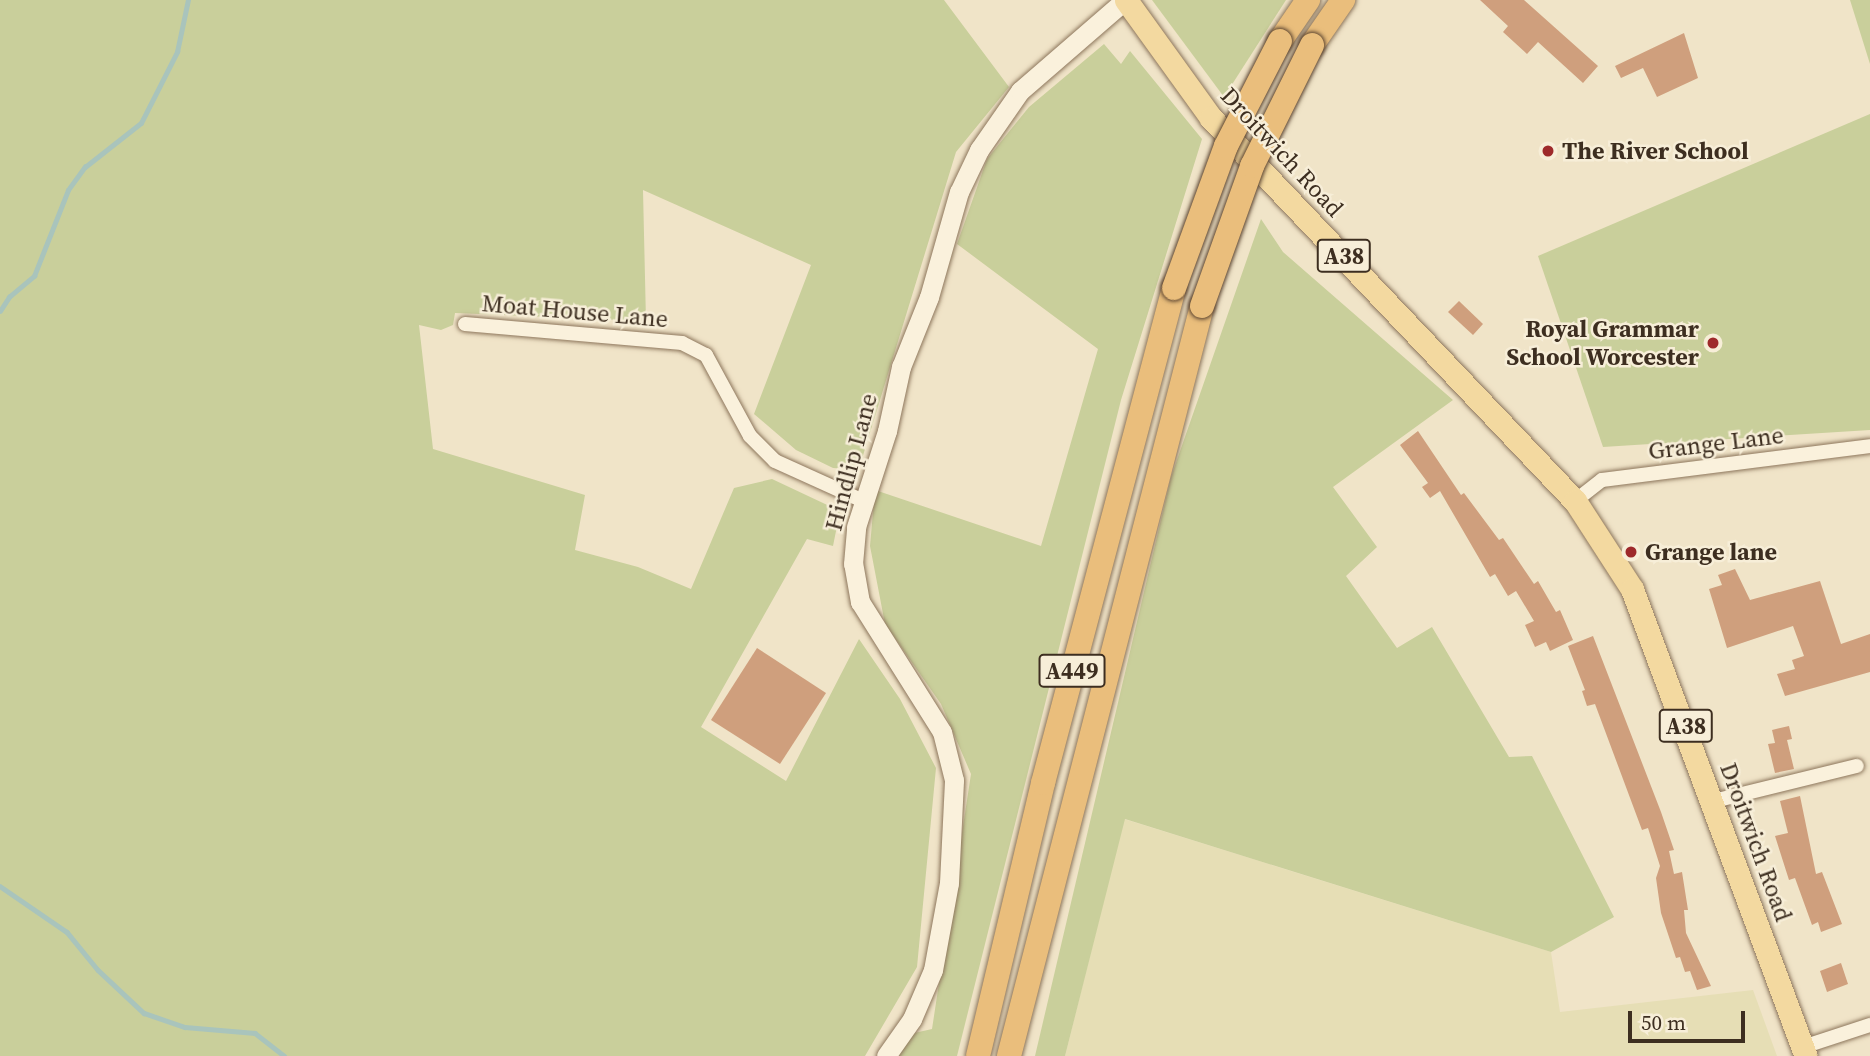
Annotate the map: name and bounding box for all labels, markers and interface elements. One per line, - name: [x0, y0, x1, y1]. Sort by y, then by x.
- street label: Droitwich Road: [1215, 81, 1349, 223]
- place label: The River School: [1562, 137, 1749, 165]
- marker: The River School: [1540, 143, 1556, 159]
- road number: A38: [1316, 236, 1372, 276]
- street label: Moat House Lane: [481, 289, 669, 333]
- place label: Royal Grammar School Worcester: [1506, 315, 1699, 371]
- marker: Royal Grammar School Worcester: [1705, 335, 1721, 351]
- street label: Hindlip Lane: [819, 390, 883, 534]
- street label: Grange Lane: [1647, 420, 1785, 466]
- place label: Grange lane: [1645, 538, 1777, 566]
- marker: Grange lane: [1623, 544, 1639, 560]
- road number: A449: [1037, 652, 1107, 691]
- road number: A38: [1658, 706, 1714, 746]
- street label: Droitwich Road: [1714, 759, 1798, 925]
- scale bar: [1632, 996, 1749, 1040]
- text: 50 m: [1641, 1008, 1686, 1037]

